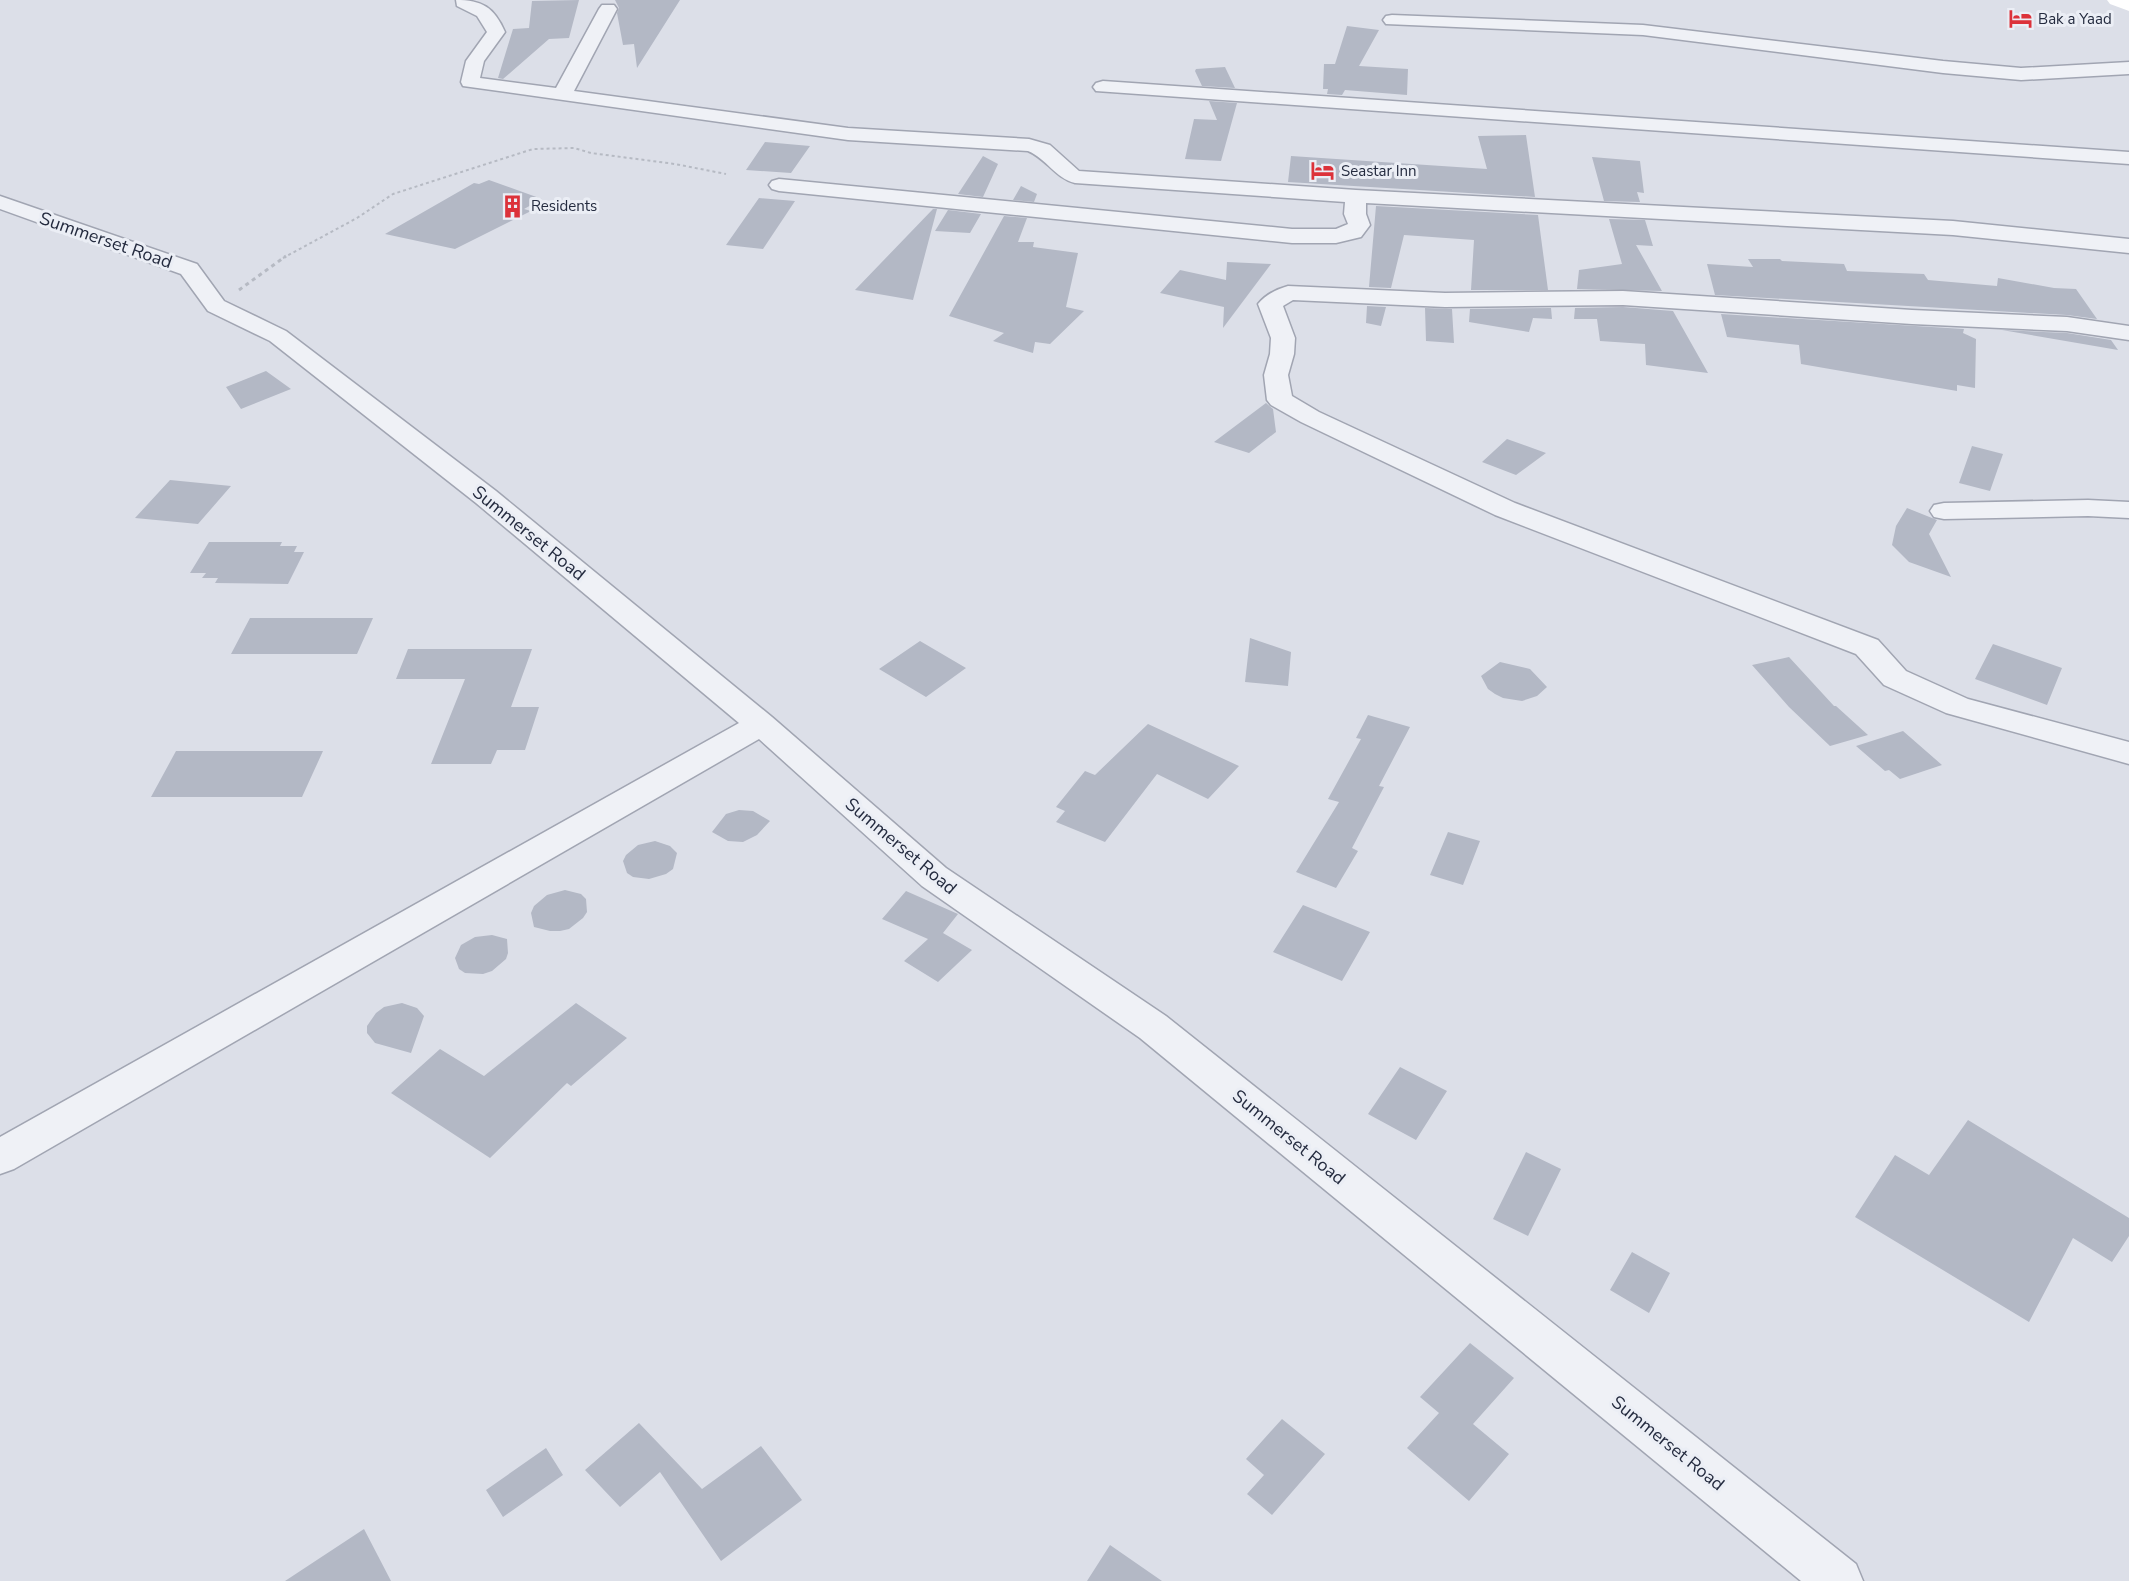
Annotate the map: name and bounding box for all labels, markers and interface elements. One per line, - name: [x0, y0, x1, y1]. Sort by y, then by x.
- hotel icon: Bak a Yaad: [2007, 6, 2033, 32]
- place label: Bak a Yaad: [2038, 9, 2112, 29]
- hotel icon: Seastar Inn: [1310, 158, 1336, 184]
- place label: Seastar Inn: [1341, 161, 1417, 181]
- building icon: Residents: [500, 193, 526, 219]
- place label: Residents: [531, 196, 597, 216]
- street label: Summerset Road: [36, 206, 176, 274]
- street label: Summerset Road: [467, 480, 591, 586]
- street label: Summerset Road: [840, 792, 962, 900]
- street label: Summerset Road: [1227, 1084, 1351, 1190]
- street label: Summerset Road: [1606, 1390, 1730, 1496]

